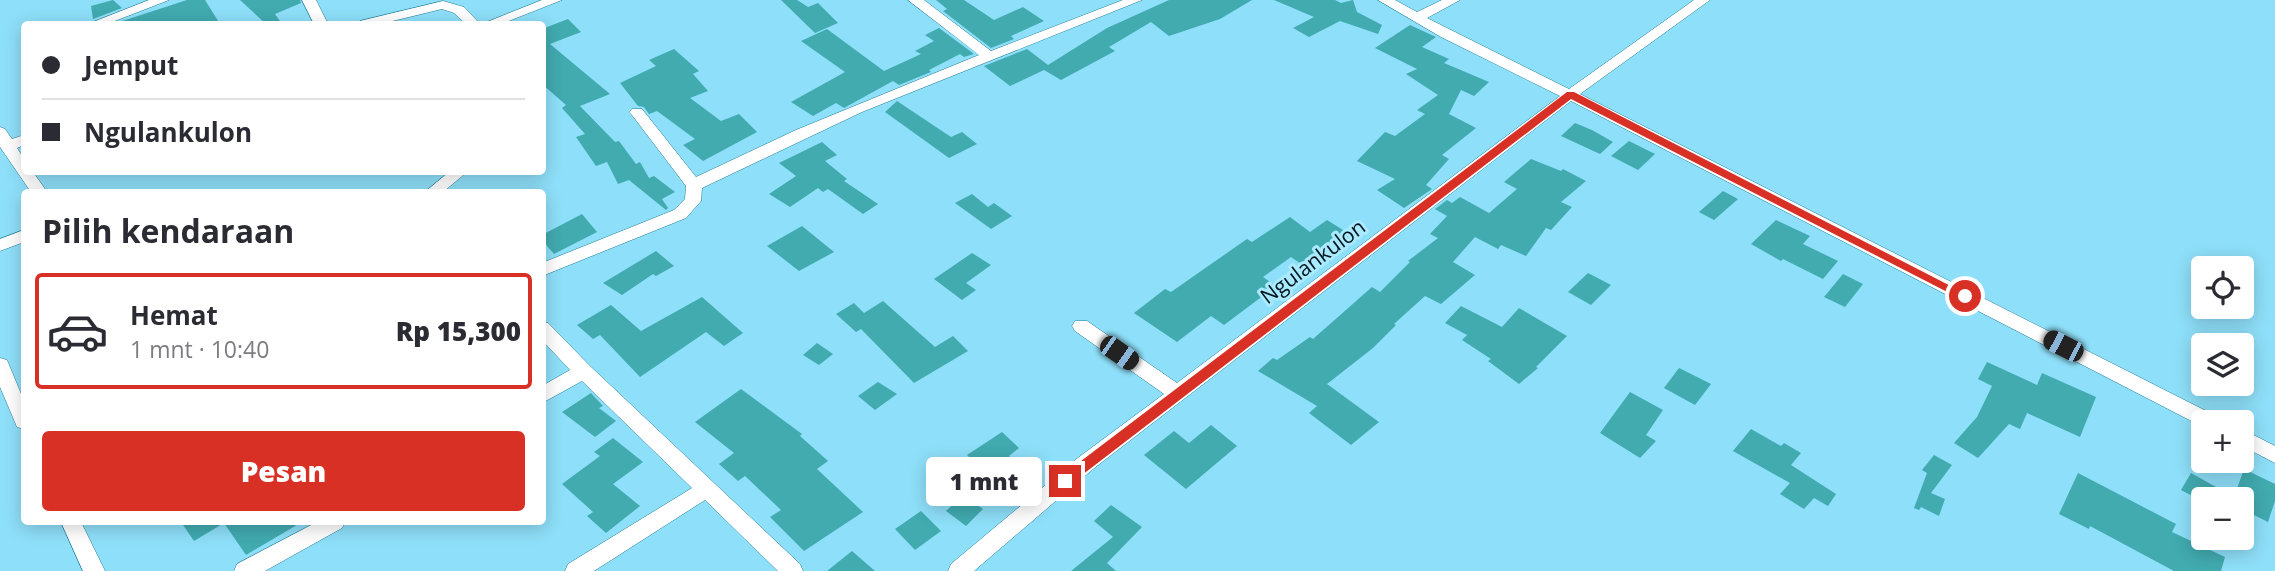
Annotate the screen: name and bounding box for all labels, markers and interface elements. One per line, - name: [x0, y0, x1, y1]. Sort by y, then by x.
- text: Jemput: [84, 47, 178, 83]
- text: Ngulankulon: [84, 114, 252, 150]
- text: Pilih kendaraan: [42, 209, 294, 252]
- street label: Ngulankulon: [1254, 213, 1371, 310]
- map controls: [2191, 256, 2254, 550]
- button: locate: [2191, 256, 2254, 319]
- route start: [1949, 280, 1981, 312]
- text: Hemat: [130, 297, 218, 333]
- icon: car: [46, 300, 109, 363]
- text: Rp 15,300: [396, 313, 521, 349]
- car: [2040, 327, 2087, 365]
- car: [1096, 332, 1143, 374]
- text: 1 mnt · 10:40: [130, 333, 269, 365]
- button: layers: [2191, 333, 2254, 396]
- button: +: [2191, 410, 2254, 473]
- button: Pesan: [42, 431, 525, 511]
- callout: 1 mnt: [925, 456, 1040, 505]
- text: 1 mnt: [950, 465, 1018, 497]
- route end: [1049, 465, 1081, 497]
- button: −: [2191, 487, 2254, 550]

